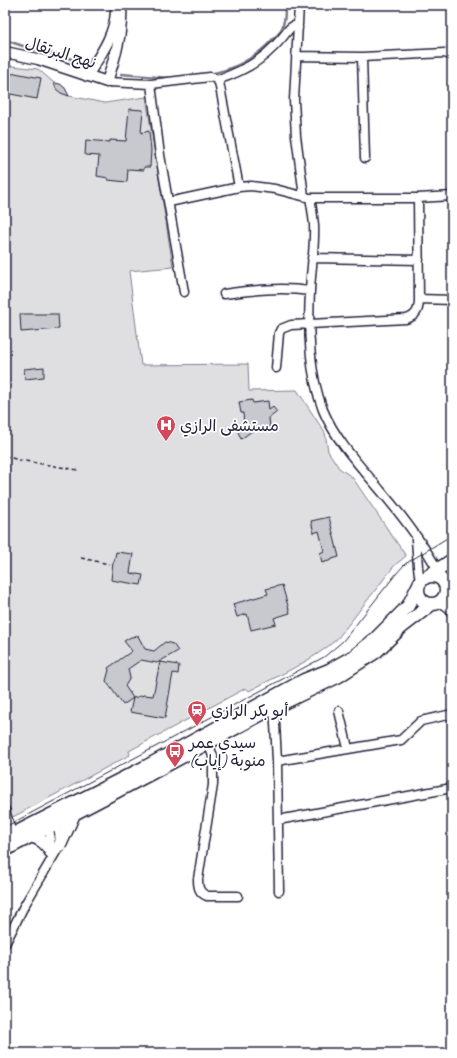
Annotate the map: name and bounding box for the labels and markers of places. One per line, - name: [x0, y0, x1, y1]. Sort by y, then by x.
- hospital icon: مستشفى الرازي: [155, 414, 177, 442]
- place label: مستشفى الرازي: [180, 416, 279, 437]
- station icon: أبو بكر الرازي: [186, 699, 208, 727]
- place label: أبو بكر الرازي: [211, 701, 288, 722]
- place label: سيدي عمر منوبة (إياب): [187, 733, 266, 771]
- bus stop icon: سيدي عمر منوبة (إياب): [164, 740, 186, 768]

